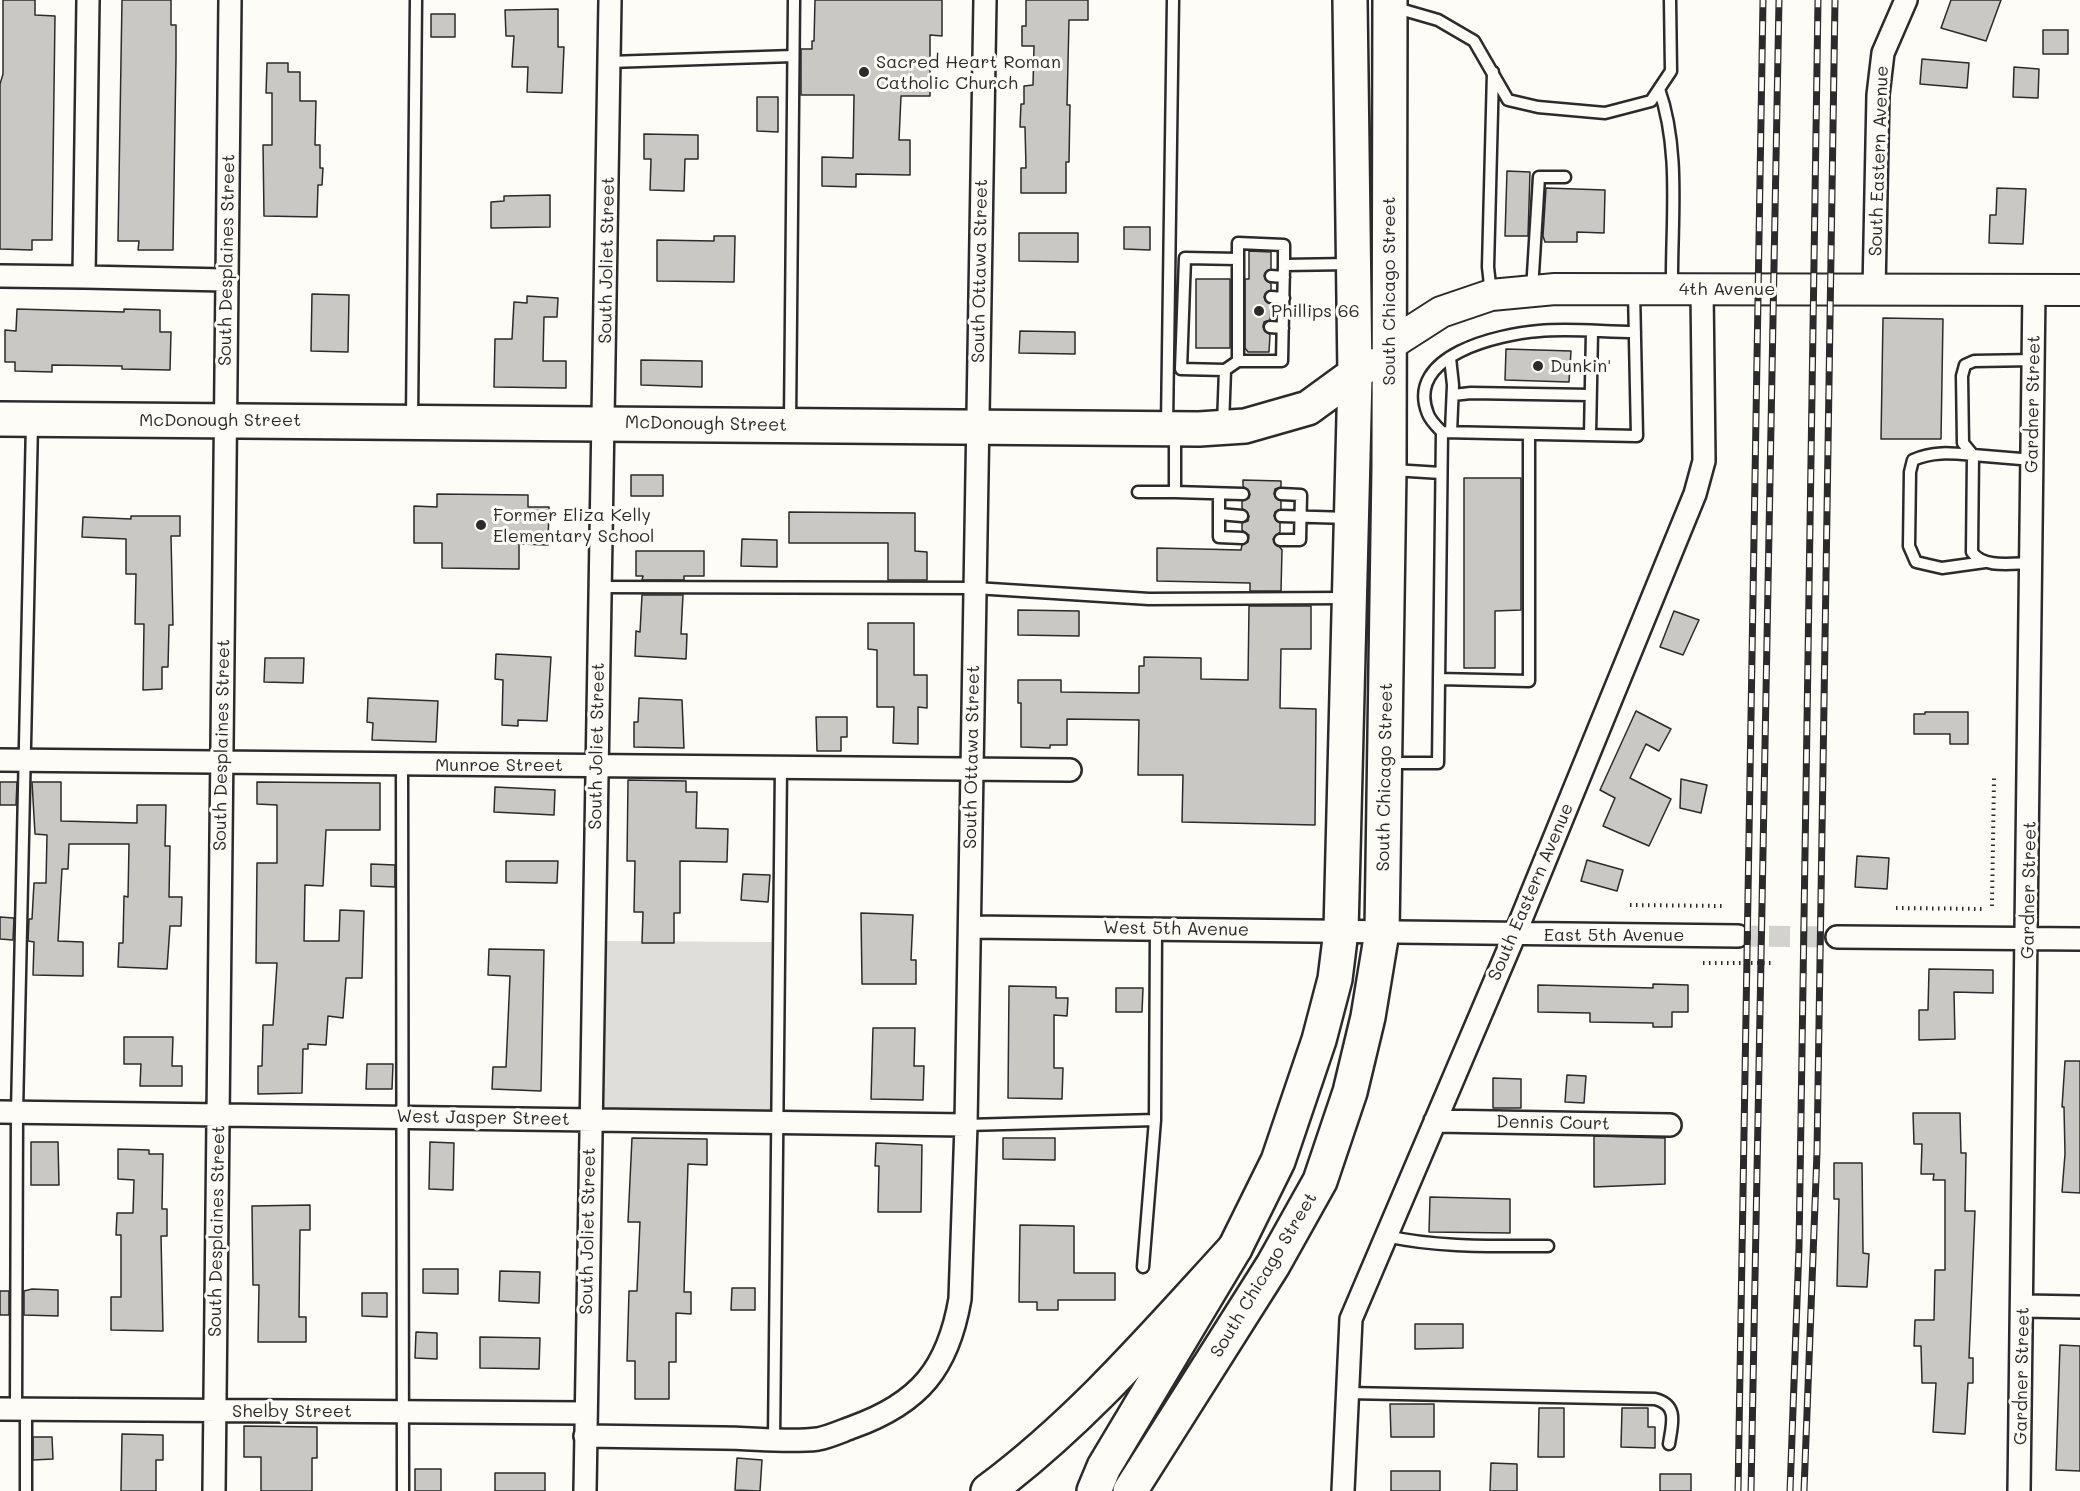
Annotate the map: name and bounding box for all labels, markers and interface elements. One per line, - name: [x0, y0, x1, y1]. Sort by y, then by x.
- place label: Sacred Heart Roman Catholic Church: [876, 51, 1061, 94]
- marker: Sacred Heart Roman Catholic Church: [857, 65, 871, 79]
- street label: South Eastern Avenue: [1865, 65, 1893, 257]
- street label: South Desplaines Street: [214, 154, 240, 366]
- street label: South Joliet Street: [595, 176, 619, 344]
- street label: South Ottawa Street: [968, 179, 992, 363]
- street label: South Chicago Street: [1378, 197, 1400, 385]
- street label: 4th Avenue: [1679, 278, 1775, 300]
- place label: Phillips 66: [1271, 300, 1360, 322]
- marker: Phillips 66: [1252, 304, 1266, 318]
- street label: Gardner Street: [2021, 335, 2045, 473]
- place label: Dunkin': [1550, 355, 1611, 377]
- marker: Dunkin': [1531, 359, 1545, 373]
- street label: McDonough Street: [139, 409, 301, 431]
- street label: McDonough Street: [625, 412, 787, 436]
- place label: Former Eliza Kelly Elementary School: [493, 504, 654, 546]
- marker: Former Eliza Kelly Elementary School: [474, 518, 488, 532]
- street label: South Desplaines Street: [209, 639, 235, 851]
- street label: South Joliet Street: [585, 662, 609, 830]
- street label: South Ottawa Street: [960, 665, 984, 849]
- street label: South Chicago Street: [1373, 682, 1397, 872]
- street label: Munroe Street: [435, 754, 563, 776]
- street label: South Eastern Avenue: [1484, 800, 1578, 984]
- street label: Gardner Street: [2017, 821, 2041, 959]
- street label: West 5th Avenue: [1103, 917, 1249, 941]
- street label: East 5th Avenue: [1544, 924, 1684, 946]
- street label: West Jasper Street: [396, 1106, 570, 1130]
- street label: Dennis Court: [1496, 1111, 1610, 1135]
- street label: South Desplaines Street: [204, 1125, 230, 1337]
- street label: South Joliet Street: [576, 1147, 600, 1315]
- street label: South Chicago Street: [1206, 1188, 1322, 1362]
- street label: Gardner Street: [2010, 1307, 2034, 1445]
- street label: Shelby Street: [232, 1400, 352, 1422]

